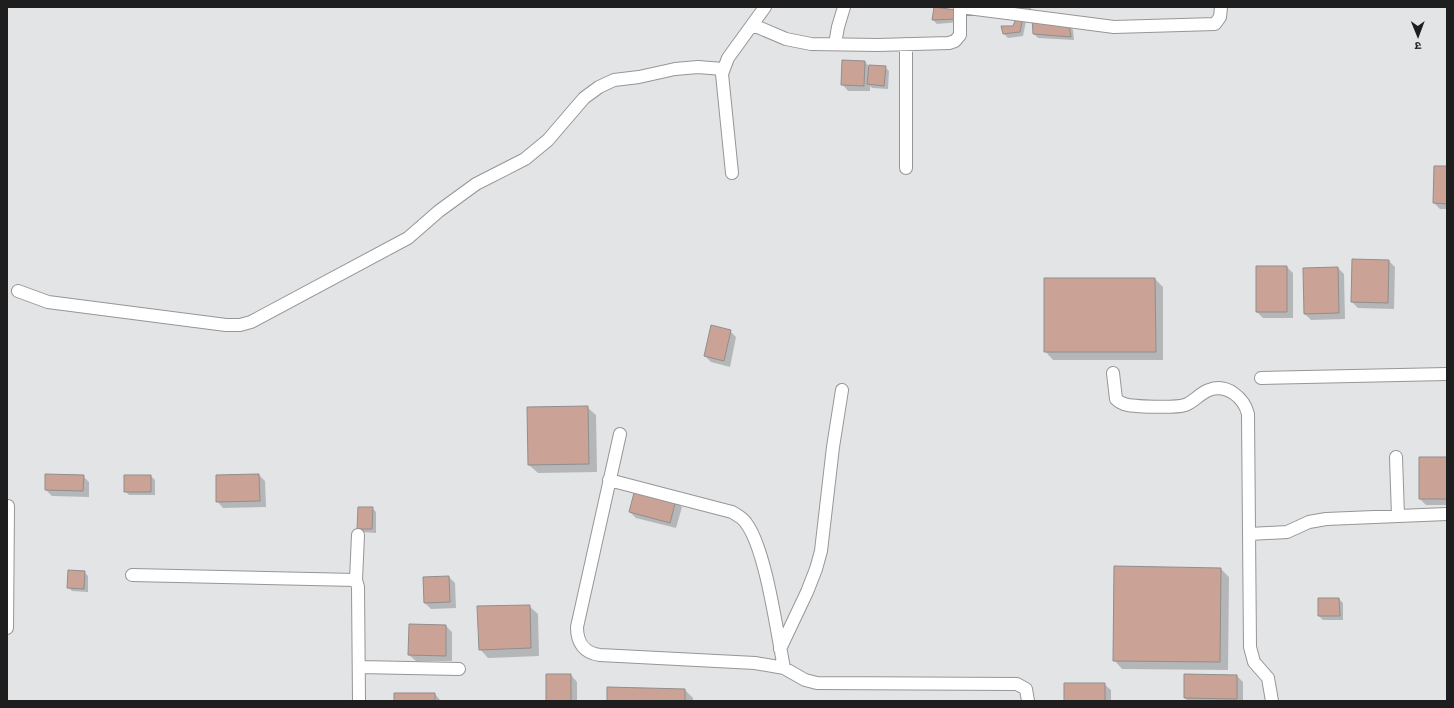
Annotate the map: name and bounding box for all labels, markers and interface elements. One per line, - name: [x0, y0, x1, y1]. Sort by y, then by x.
- north arrow: [1398, 16, 1438, 56]
- text: उ: [1414, 38, 1421, 52]

